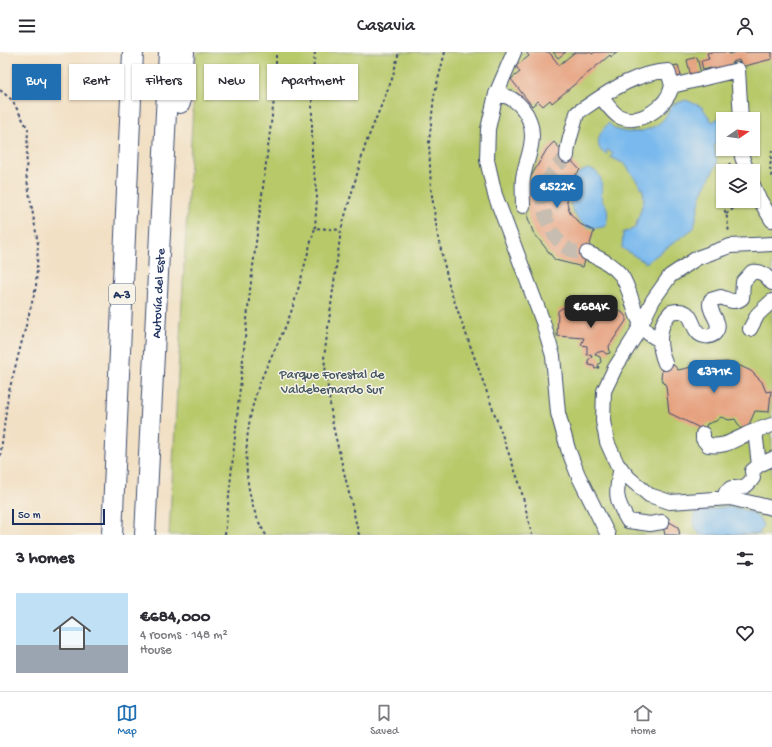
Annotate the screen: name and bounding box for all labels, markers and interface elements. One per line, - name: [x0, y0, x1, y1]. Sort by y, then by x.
- icon: menu: [16, 15, 38, 37]
- icon: person: [734, 15, 756, 37]
- text: Casavia: [357, 16, 415, 37]
- chip: Buy: [12, 64, 61, 100]
- chip: Rent: [69, 64, 124, 100]
- chip: Filters: [132, 64, 196, 100]
- chip: New: [204, 64, 259, 100]
- chip: Apartment: [267, 64, 358, 100]
- north arrow: [716, 112, 760, 156]
- map controls: [716, 112, 760, 208]
- button: layers: [716, 164, 760, 208]
- pin: €522K: [529, 175, 585, 209]
- text: €522K: [540, 180, 574, 195]
- street label: Autovía del Este: [150, 248, 169, 339]
- road number: A-3: [109, 284, 135, 304]
- pin: €684K: [563, 295, 619, 329]
- text: €684K: [574, 300, 608, 315]
- pin: €371K: [686, 360, 742, 394]
- text: €371K: [697, 365, 731, 380]
- park label: Parque Forestal de Valdebernardo Sur: [279, 368, 385, 398]
- scale bar: [12, 507, 105, 526]
- text: 50 m: [18, 510, 40, 522]
- icon: filters: [734, 548, 756, 570]
- text: 3 homes: [16, 549, 74, 569]
- text: €684,000: [140, 608, 210, 628]
- icon: home: [48, 609, 96, 657]
- icon: heart: [734, 622, 756, 644]
- text: 4 rooms · 148 m²: [140, 628, 228, 643]
- text: House: [140, 643, 172, 658]
- tab: Map: [116, 702, 138, 738]
- tab: Saved: [370, 702, 398, 738]
- tab: Home: [630, 702, 656, 738]

